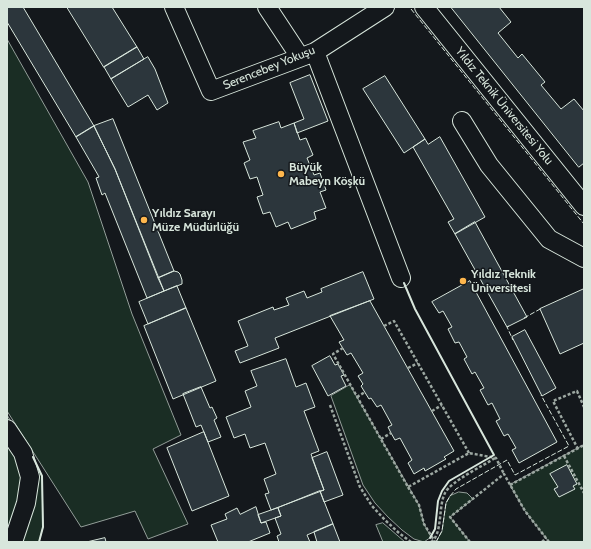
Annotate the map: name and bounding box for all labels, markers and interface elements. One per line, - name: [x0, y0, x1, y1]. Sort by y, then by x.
- street label: Serencebey Yokuşu: [221, 43, 317, 93]
- street label: Yıldız Teknik Üniversitesi Yolu: [452, 44, 556, 168]
- place label: Büyük Mabeyn Köşkü: [289, 160, 365, 188]
- marker: Büyük Mabeyn Köşkü: [276, 169, 286, 179]
- place label: Yıldız Sarayı Müze Müdürlüğü: [152, 206, 239, 234]
- marker: Yıldız Sarayı Müze Müdürlüğü: [139, 215, 149, 225]
- place label: Yıldız Teknik Üniversitesi: [471, 267, 536, 295]
- marker: Yıldız Teknik Üniversitesi: [458, 276, 468, 286]

